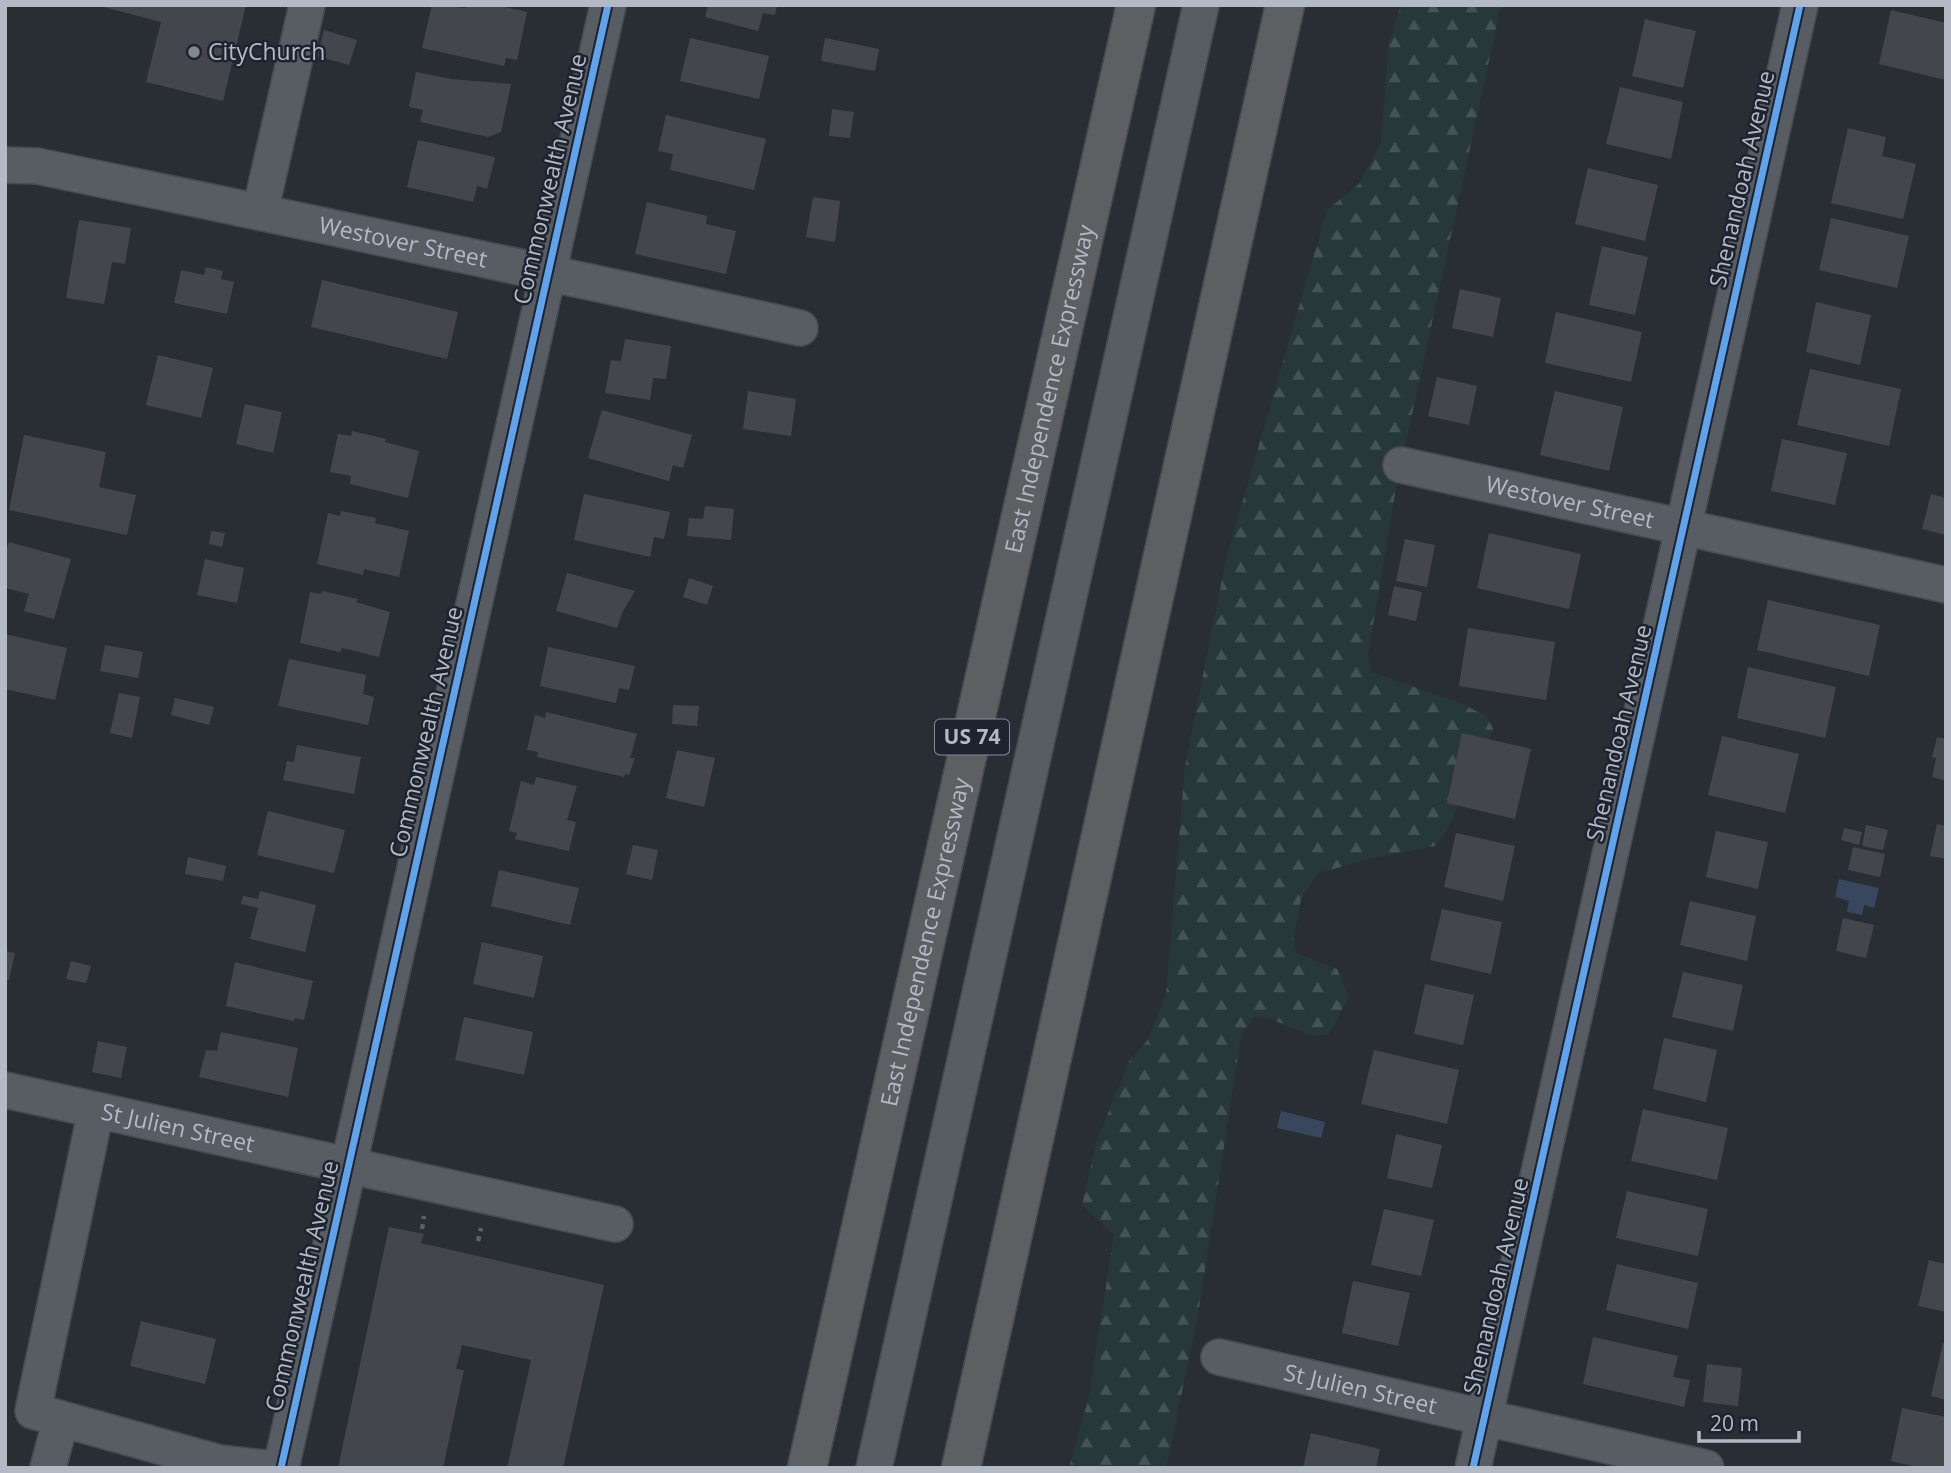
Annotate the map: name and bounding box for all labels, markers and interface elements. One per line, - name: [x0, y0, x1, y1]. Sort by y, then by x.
- place label: CityChurch: [208, 35, 325, 67]
- marker: CityChurch: [186, 44, 202, 60]
- street label: Commonwealth Avenue: [505, 50, 593, 307]
- street label: Shenandoah Avenue: [1701, 67, 1782, 290]
- street label: Westover Street: [316, 208, 490, 275]
- street label: East Independence Expressway: [996, 221, 1101, 556]
- street label: Westover Street: [1483, 467, 1657, 535]
- street label: Commonwealth Avenue: [381, 603, 469, 860]
- street label: Shenandoah Avenue: [1578, 621, 1659, 844]
- road number: US 74: [935, 720, 1009, 754]
- street label: East Independence Expressway: [872, 774, 977, 1109]
- street label: St Julien Street: [98, 1095, 258, 1159]
- street label: Commonwealth Avenue: [257, 1157, 345, 1414]
- street label: Shenandoah Avenue: [1455, 1174, 1536, 1397]
- street label: St Julien Street: [1281, 1355, 1440, 1421]
- scale bar: [1699, 1400, 1799, 1444]
- text: 20 m: [1710, 1409, 1759, 1437]

